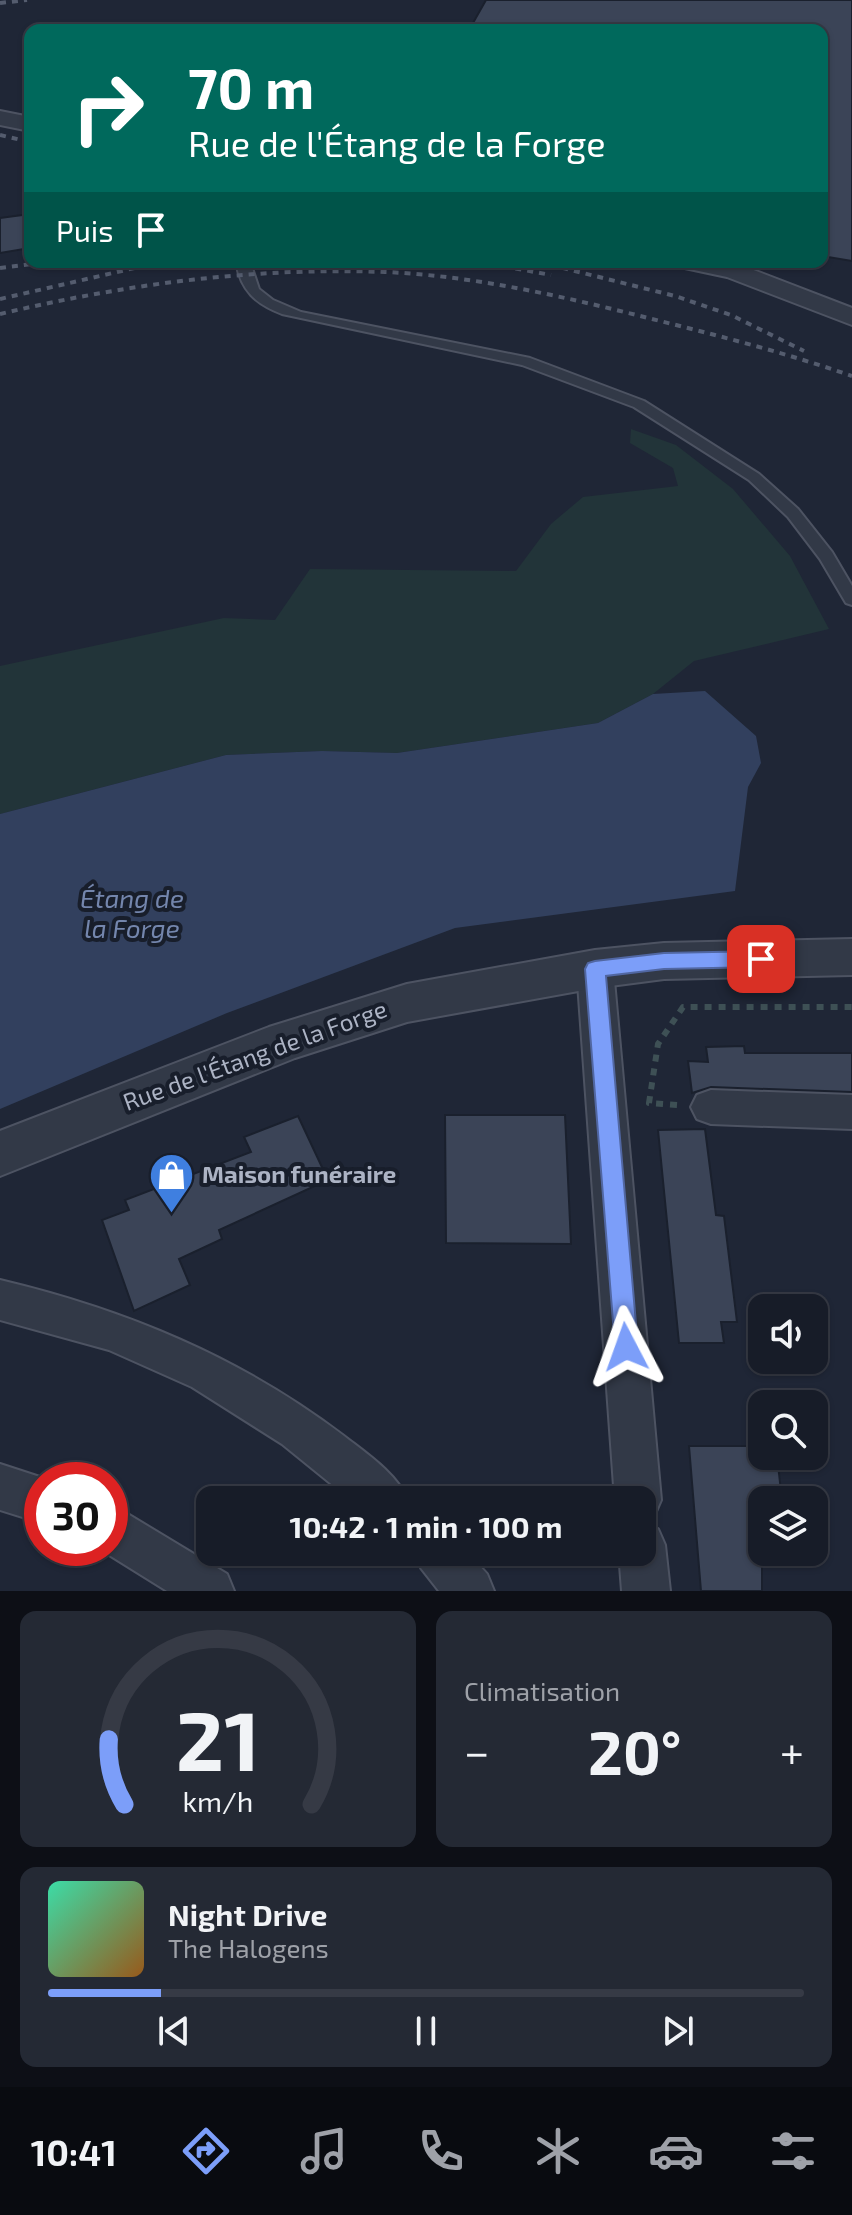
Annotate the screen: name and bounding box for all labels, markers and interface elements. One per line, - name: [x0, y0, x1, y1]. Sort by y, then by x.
- text: 70 m: [188, 53, 314, 120]
- icon: right: [56, 56, 160, 160]
- text: Rue de l'Étang de la Forge: [188, 121, 606, 164]
- icon: arrive: [129, 208, 173, 252]
- text: Puis: [56, 212, 113, 248]
- water label: Étang de la Forge: [80, 882, 184, 943]
- pin: [727, 925, 795, 993]
- icon: arrive: [739, 937, 783, 981]
- street label: Rue de l'Étang de la Forge: [119, 993, 390, 1116]
- shop icon: Maison funéraire: [147, 1151, 195, 1214]
- place label: Maison funéraire: [202, 1159, 396, 1188]
- map controls: [748, 1294, 828, 1566]
- button: sound: [748, 1294, 828, 1374]
- position arrow: [584, 1305, 668, 1389]
- button: search: [748, 1390, 828, 1470]
- speed limit sign: 30: [24, 1462, 128, 1566]
- button: layers: [748, 1486, 828, 1566]
- text: 10:42 · 1 min · 100 m: [289, 1508, 563, 1544]
- text: Climatisation: [464, 1675, 620, 1706]
- text: 21: [176, 1688, 260, 1788]
- text: 20°: [588, 1715, 681, 1787]
- text: −: [464, 1724, 490, 1777]
- text: +: [780, 1724, 804, 1777]
- text: km/h: [183, 1783, 253, 1818]
- text: Night Drive: [168, 1896, 327, 1932]
- text: The Halogens: [168, 1932, 329, 1963]
- icon: previous: [152, 2009, 196, 2053]
- icon: pause: [404, 2009, 448, 2053]
- icon: next: [656, 2009, 700, 2053]
- icon: directions: [178, 2123, 234, 2179]
- icon: music: [296, 2123, 352, 2179]
- icon: phone: [413, 2123, 469, 2179]
- icon: climate: [530, 2123, 586, 2179]
- icon: car: [648, 2123, 704, 2179]
- icon: filters: [765, 2123, 821, 2179]
- text: 10:41: [31, 2130, 117, 2173]

